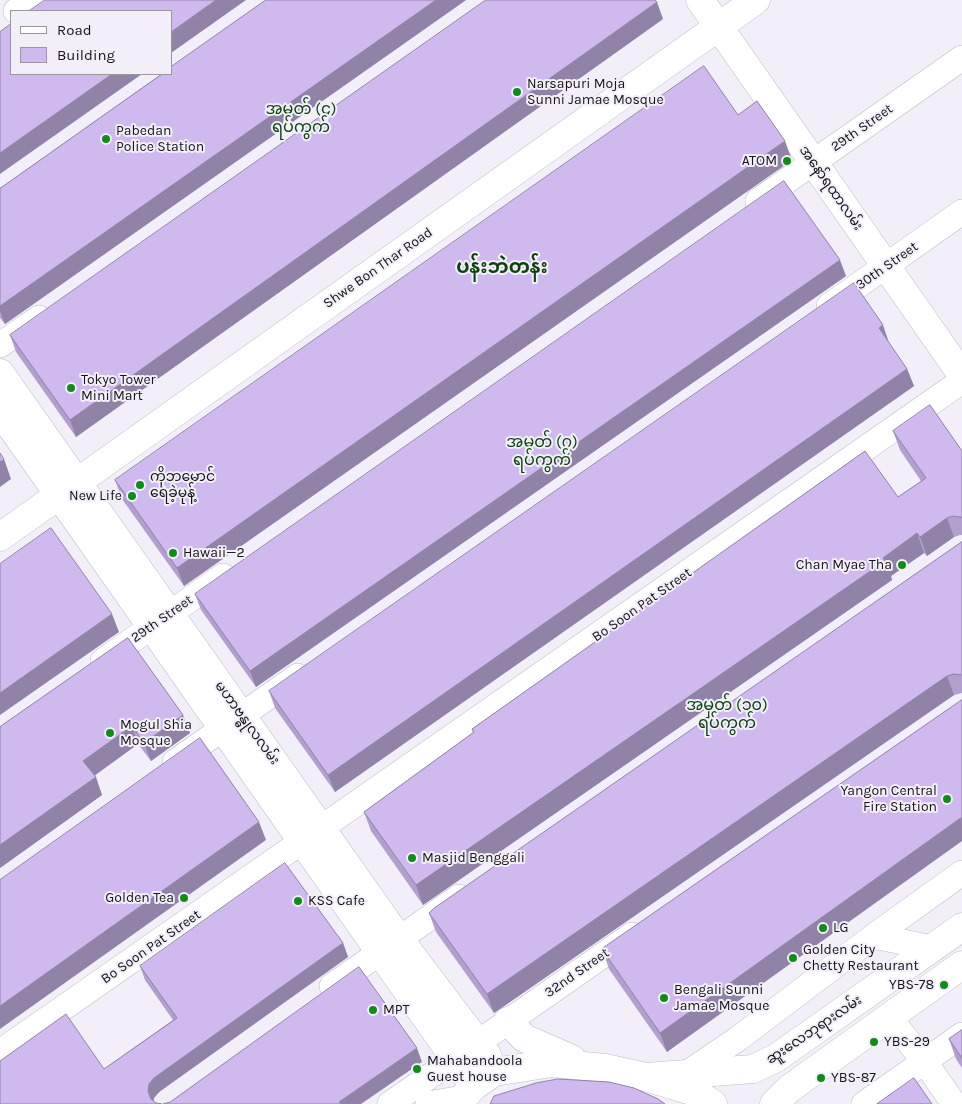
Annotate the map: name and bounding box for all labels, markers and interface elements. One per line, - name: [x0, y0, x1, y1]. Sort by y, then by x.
- legend: [10, 10, 172, 75]
- text: Road: [57, 21, 92, 39]
- text: Building: [57, 46, 115, 64]
- place label: Narsapuri Moja Sunni Jamae Mosque: [527, 76, 664, 108]
- marker: Narsapuri Moja Sunni Jamae Mosque: [511, 86, 523, 98]
- district label: အမှတ် (၄) ရပ်ကွက်: [266, 99, 336, 137]
- street label: 29th Street: [828, 101, 896, 155]
- place label: Pabedan Police Station: [116, 123, 204, 156]
- marker: Pabedan Police Station: [100, 133, 112, 145]
- street label: အနော်ရထာလမ်း: [795, 142, 867, 234]
- place label: ATOM: [742, 153, 777, 169]
- marker: ATOM: [781, 155, 793, 167]
- street label: Shwe Bon Thar Road: [320, 224, 436, 312]
- street label: 30th Street: [853, 238, 921, 294]
- district label: ပန်းဘဲတန်း: [456, 257, 548, 279]
- place label: Tokyo Tower Mini Mart: [81, 372, 156, 404]
- marker: Tokyo Tower Mini Mart: [65, 382, 77, 394]
- district label: အမှတ် (၇) ရပ်ကွက်: [506, 432, 578, 470]
- place label: ကိုဘမောင် ရေခဲ့မုန့်: [150, 469, 215, 502]
- marker: ကိုဘမောင် ရေခဲ့မုန့်: [134, 479, 146, 491]
- place label: New Life: [69, 488, 122, 504]
- marker: New Life: [126, 490, 138, 502]
- place label: Hawaii—2: [183, 545, 245, 561]
- marker: Hawaii—2: [167, 547, 179, 559]
- place label: Chan Myae Tha: [796, 557, 892, 573]
- marker: Chan Myae Tha: [896, 559, 908, 571]
- street label: Bo Soon Pat Street: [589, 564, 695, 646]
- street label: 29th Street: [128, 592, 196, 646]
- street label: မဟာဗန္ဓုလလမ်း: [211, 678, 283, 768]
- district label: အမှတ် (၁၀) ရပ်ကွက်: [686, 695, 768, 733]
- place label: Mogul Shia Mosque: [120, 717, 192, 750]
- marker: Mogul Shia Mosque: [104, 727, 116, 739]
- place label: Yangon Central Fire Station: [841, 783, 937, 816]
- marker: Yangon Central Fire Station: [941, 793, 953, 805]
- place label: Masjid Benggali: [422, 850, 525, 866]
- marker: Masjid Benggali: [406, 852, 418, 864]
- place label: Golden Tea: [105, 890, 174, 906]
- marker: Golden Tea: [178, 892, 190, 904]
- place label: KSS Cafe: [308, 893, 365, 909]
- marker: KSS Cafe: [292, 895, 304, 907]
- street label: Bo Soon Pat Street: [98, 906, 204, 988]
- place label: LG: [833, 920, 849, 936]
- marker: LG: [817, 922, 829, 934]
- place label: Golden City Chetty Restaurant: [803, 942, 919, 974]
- street label: 32nd Street: [542, 945, 612, 1001]
- marker: Golden City Chetty Restaurant: [787, 952, 799, 964]
- place label: YBS-78: [889, 977, 934, 993]
- marker: YBS-78: [938, 979, 950, 991]
- place label: Bengali Sunni Jamae Mosque: [674, 982, 769, 1014]
- marker: Bengali Sunni Jamae Mosque: [658, 992, 670, 1004]
- street label: ဆူးလေဘုရားလမ်း: [763, 992, 865, 1068]
- place label: MPT: [383, 1002, 410, 1018]
- marker: MPT: [367, 1004, 379, 1016]
- place label: YBS-29: [884, 1034, 930, 1050]
- marker: YBS-29: [868, 1036, 880, 1048]
- place label: Mahabandoola Guest house: [427, 1053, 522, 1086]
- marker: Mahabandoola Guest house: [411, 1063, 423, 1075]
- place label: YBS-87: [831, 1070, 876, 1086]
- marker: YBS-87: [815, 1072, 827, 1084]

